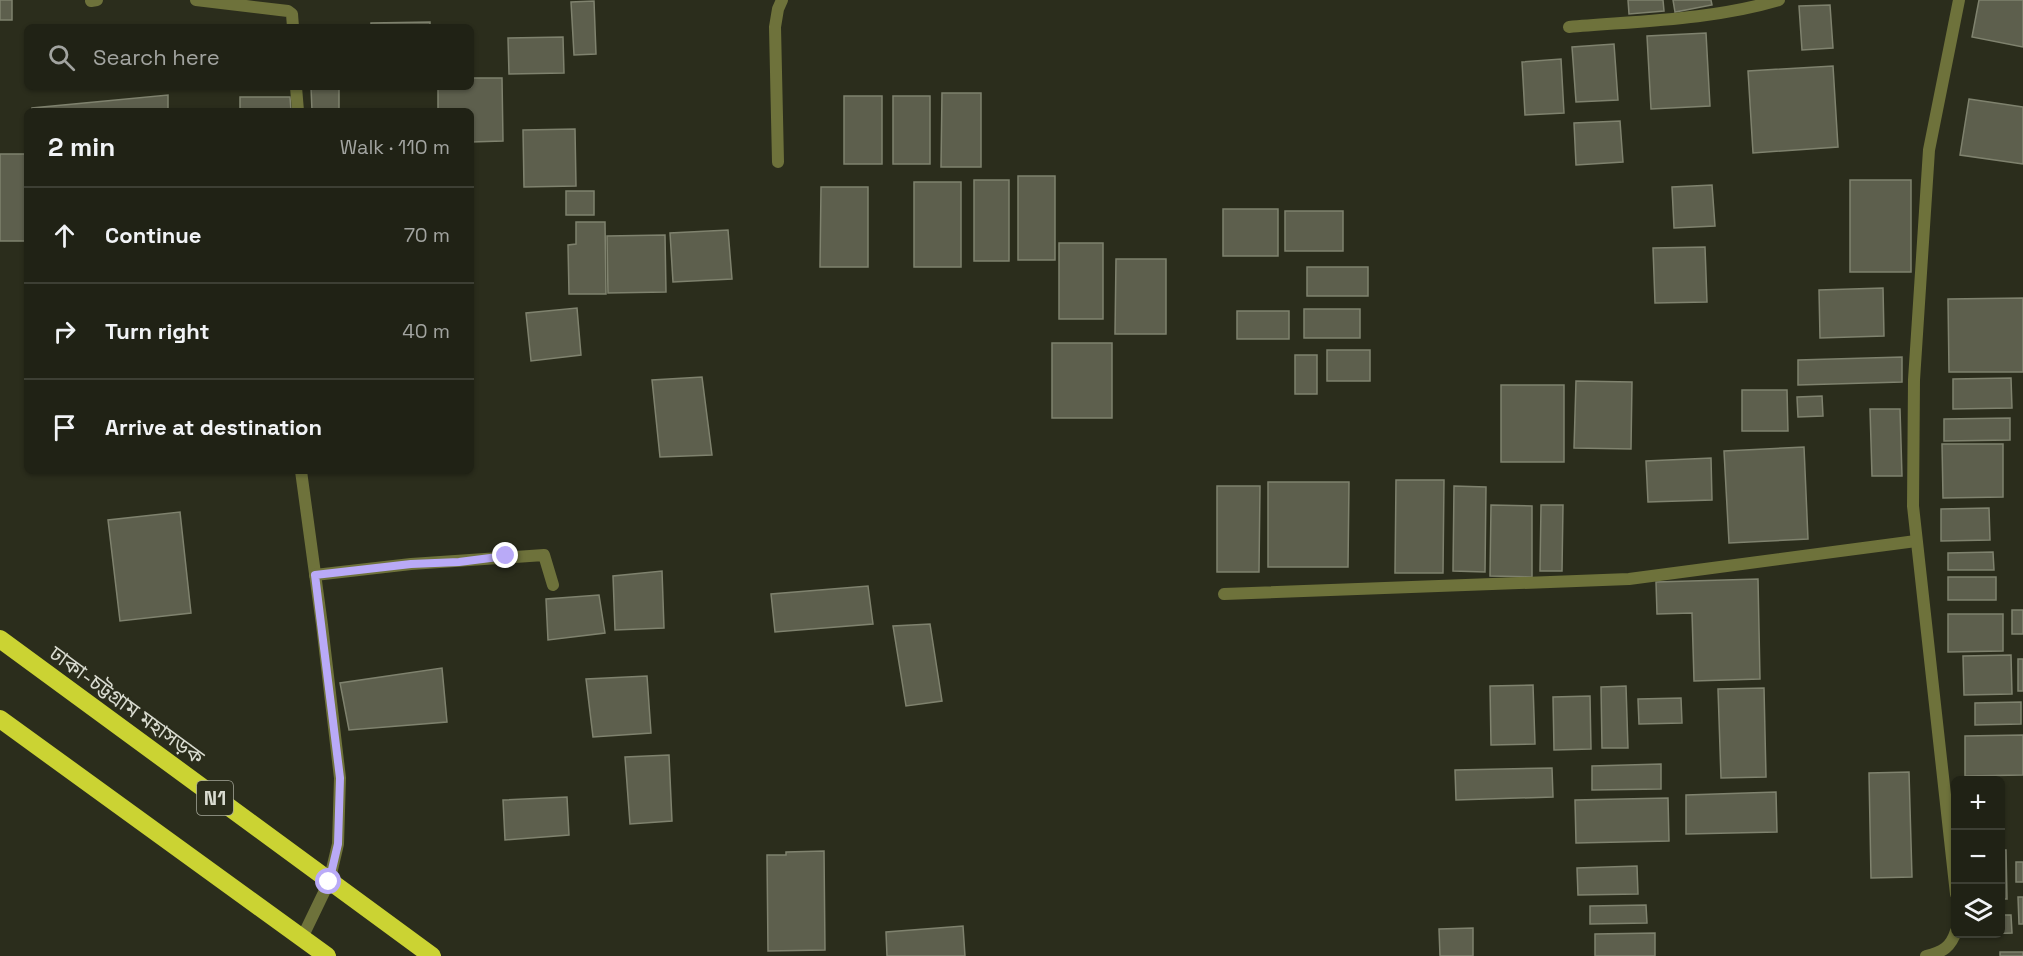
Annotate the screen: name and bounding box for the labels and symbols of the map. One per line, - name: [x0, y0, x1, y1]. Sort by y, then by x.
- route end: [492, 542, 518, 568]
- street label: ঢাকা-চট্টগ্রাম মহাসড়ক: [43, 639, 211, 771]
- road number: N1: [197, 781, 233, 815]
- route start: [315, 868, 341, 894]

